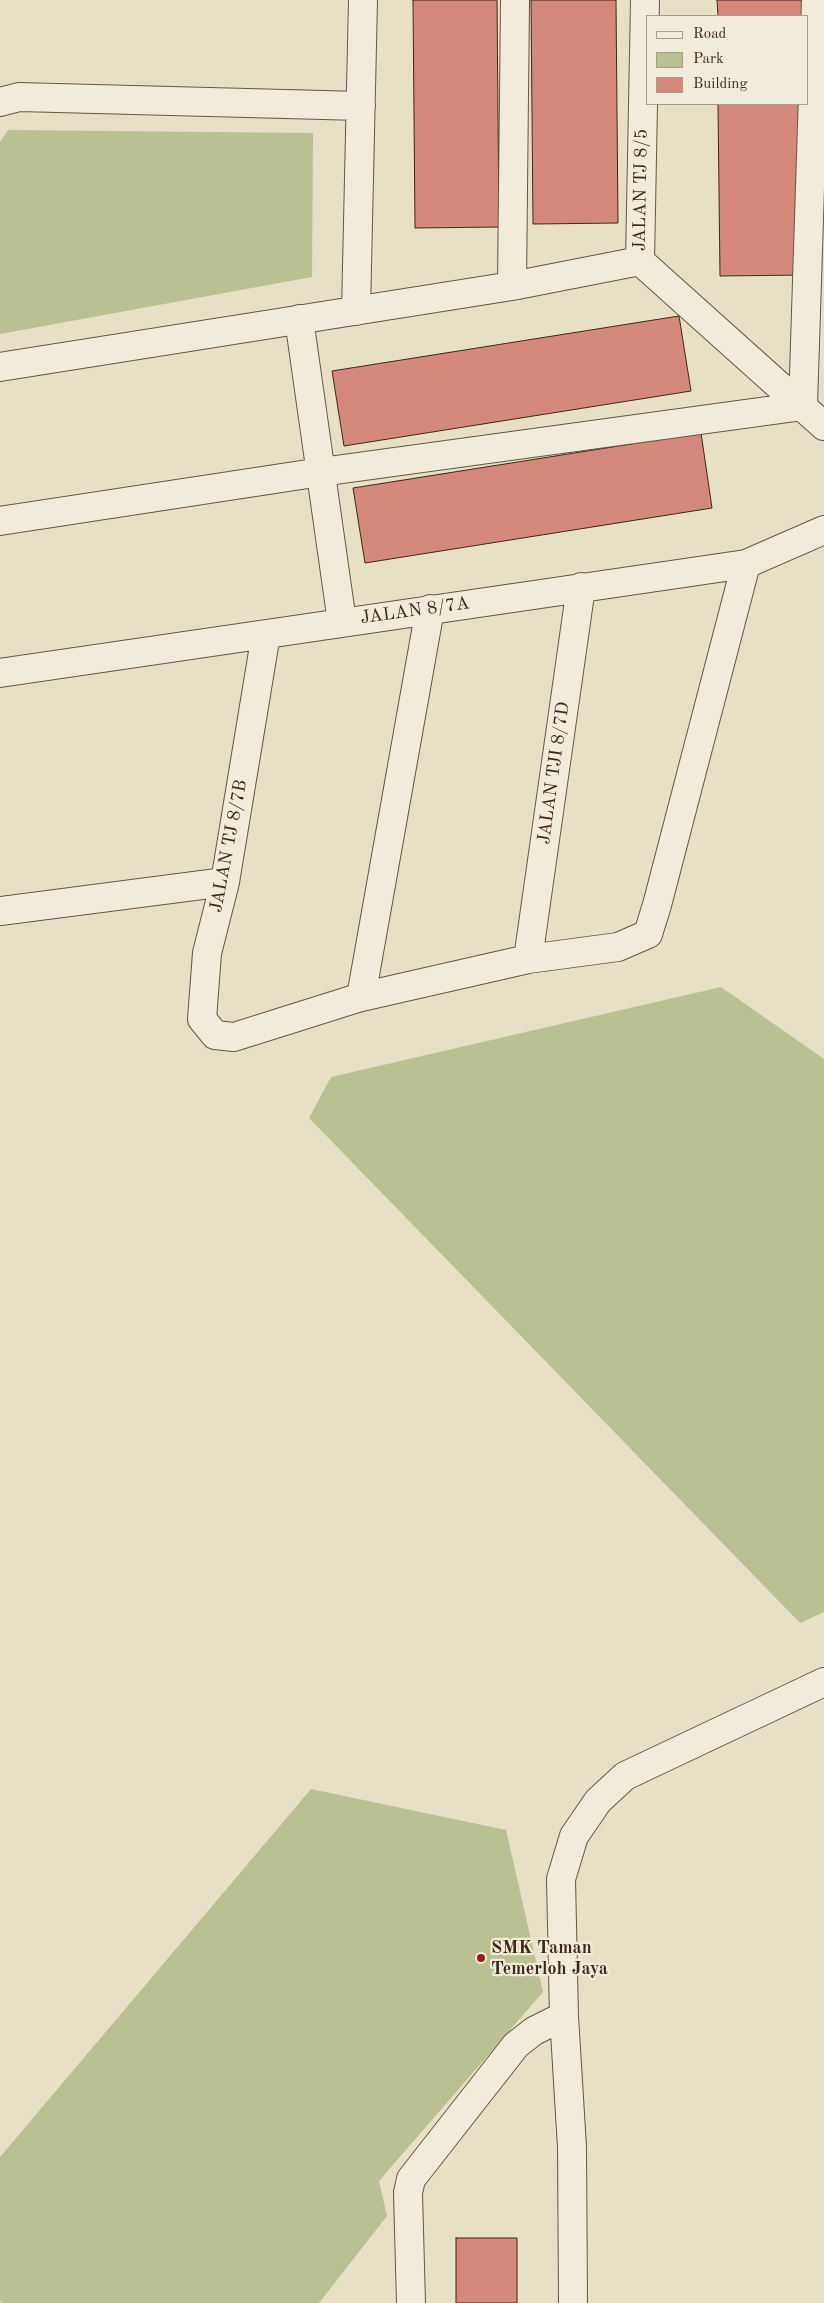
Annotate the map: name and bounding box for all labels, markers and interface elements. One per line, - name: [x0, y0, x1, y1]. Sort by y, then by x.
- legend: [646, 15, 809, 105]
- text: Road: [693, 27, 726, 42]
- text: Park: [693, 52, 724, 67]
- text: Building: [693, 77, 748, 92]
- street label: JALAN TJ 8/5: [629, 129, 653, 251]
- street label: JALAN 8/7A: [359, 593, 471, 629]
- street label: JALAN TJI 8/7D: [533, 700, 575, 846]
- street label: JALAN TJ 8/7B: [206, 778, 252, 914]
- place label: SMK Taman Temerloh Jaya: [491, 1937, 608, 1980]
- marker: SMK Taman Temerloh Jaya: [475, 1952, 487, 1964]

